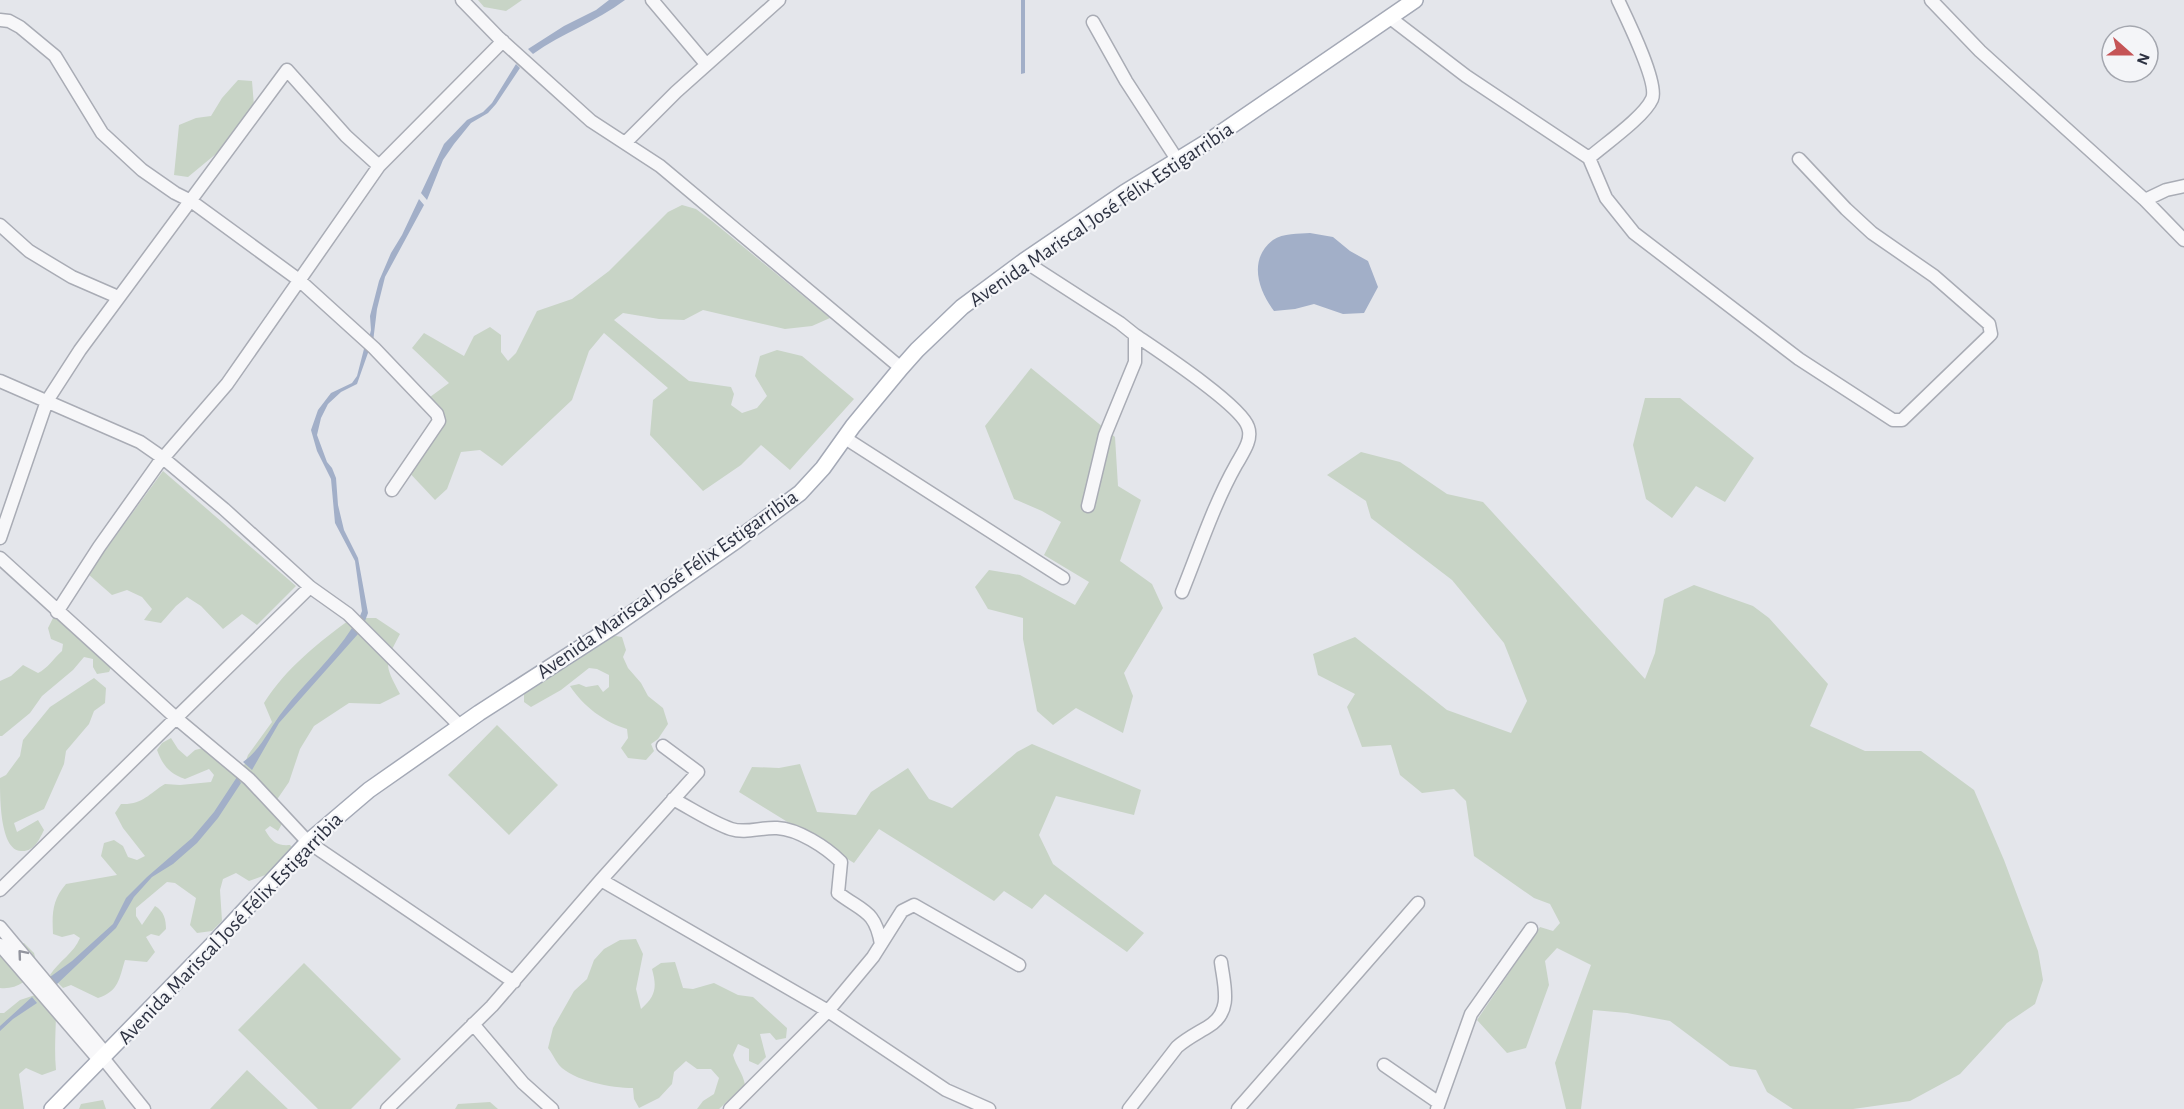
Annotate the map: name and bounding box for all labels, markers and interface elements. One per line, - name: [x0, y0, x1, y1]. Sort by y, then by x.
- north arrow: [2100, 24, 2160, 84]
- text: N: [2134, 51, 2153, 67]
- street label: Avenida Mariscal José Félix Estigarribia: [966, 118, 1237, 311]
- street label: Avenida Mariscal José Félix Estigarribia: [533, 486, 802, 683]
- street label: Avenida Mariscal José Félix Estigarribia: [114, 808, 347, 1048]
- one-way arrow: [18, 950, 29, 961]

